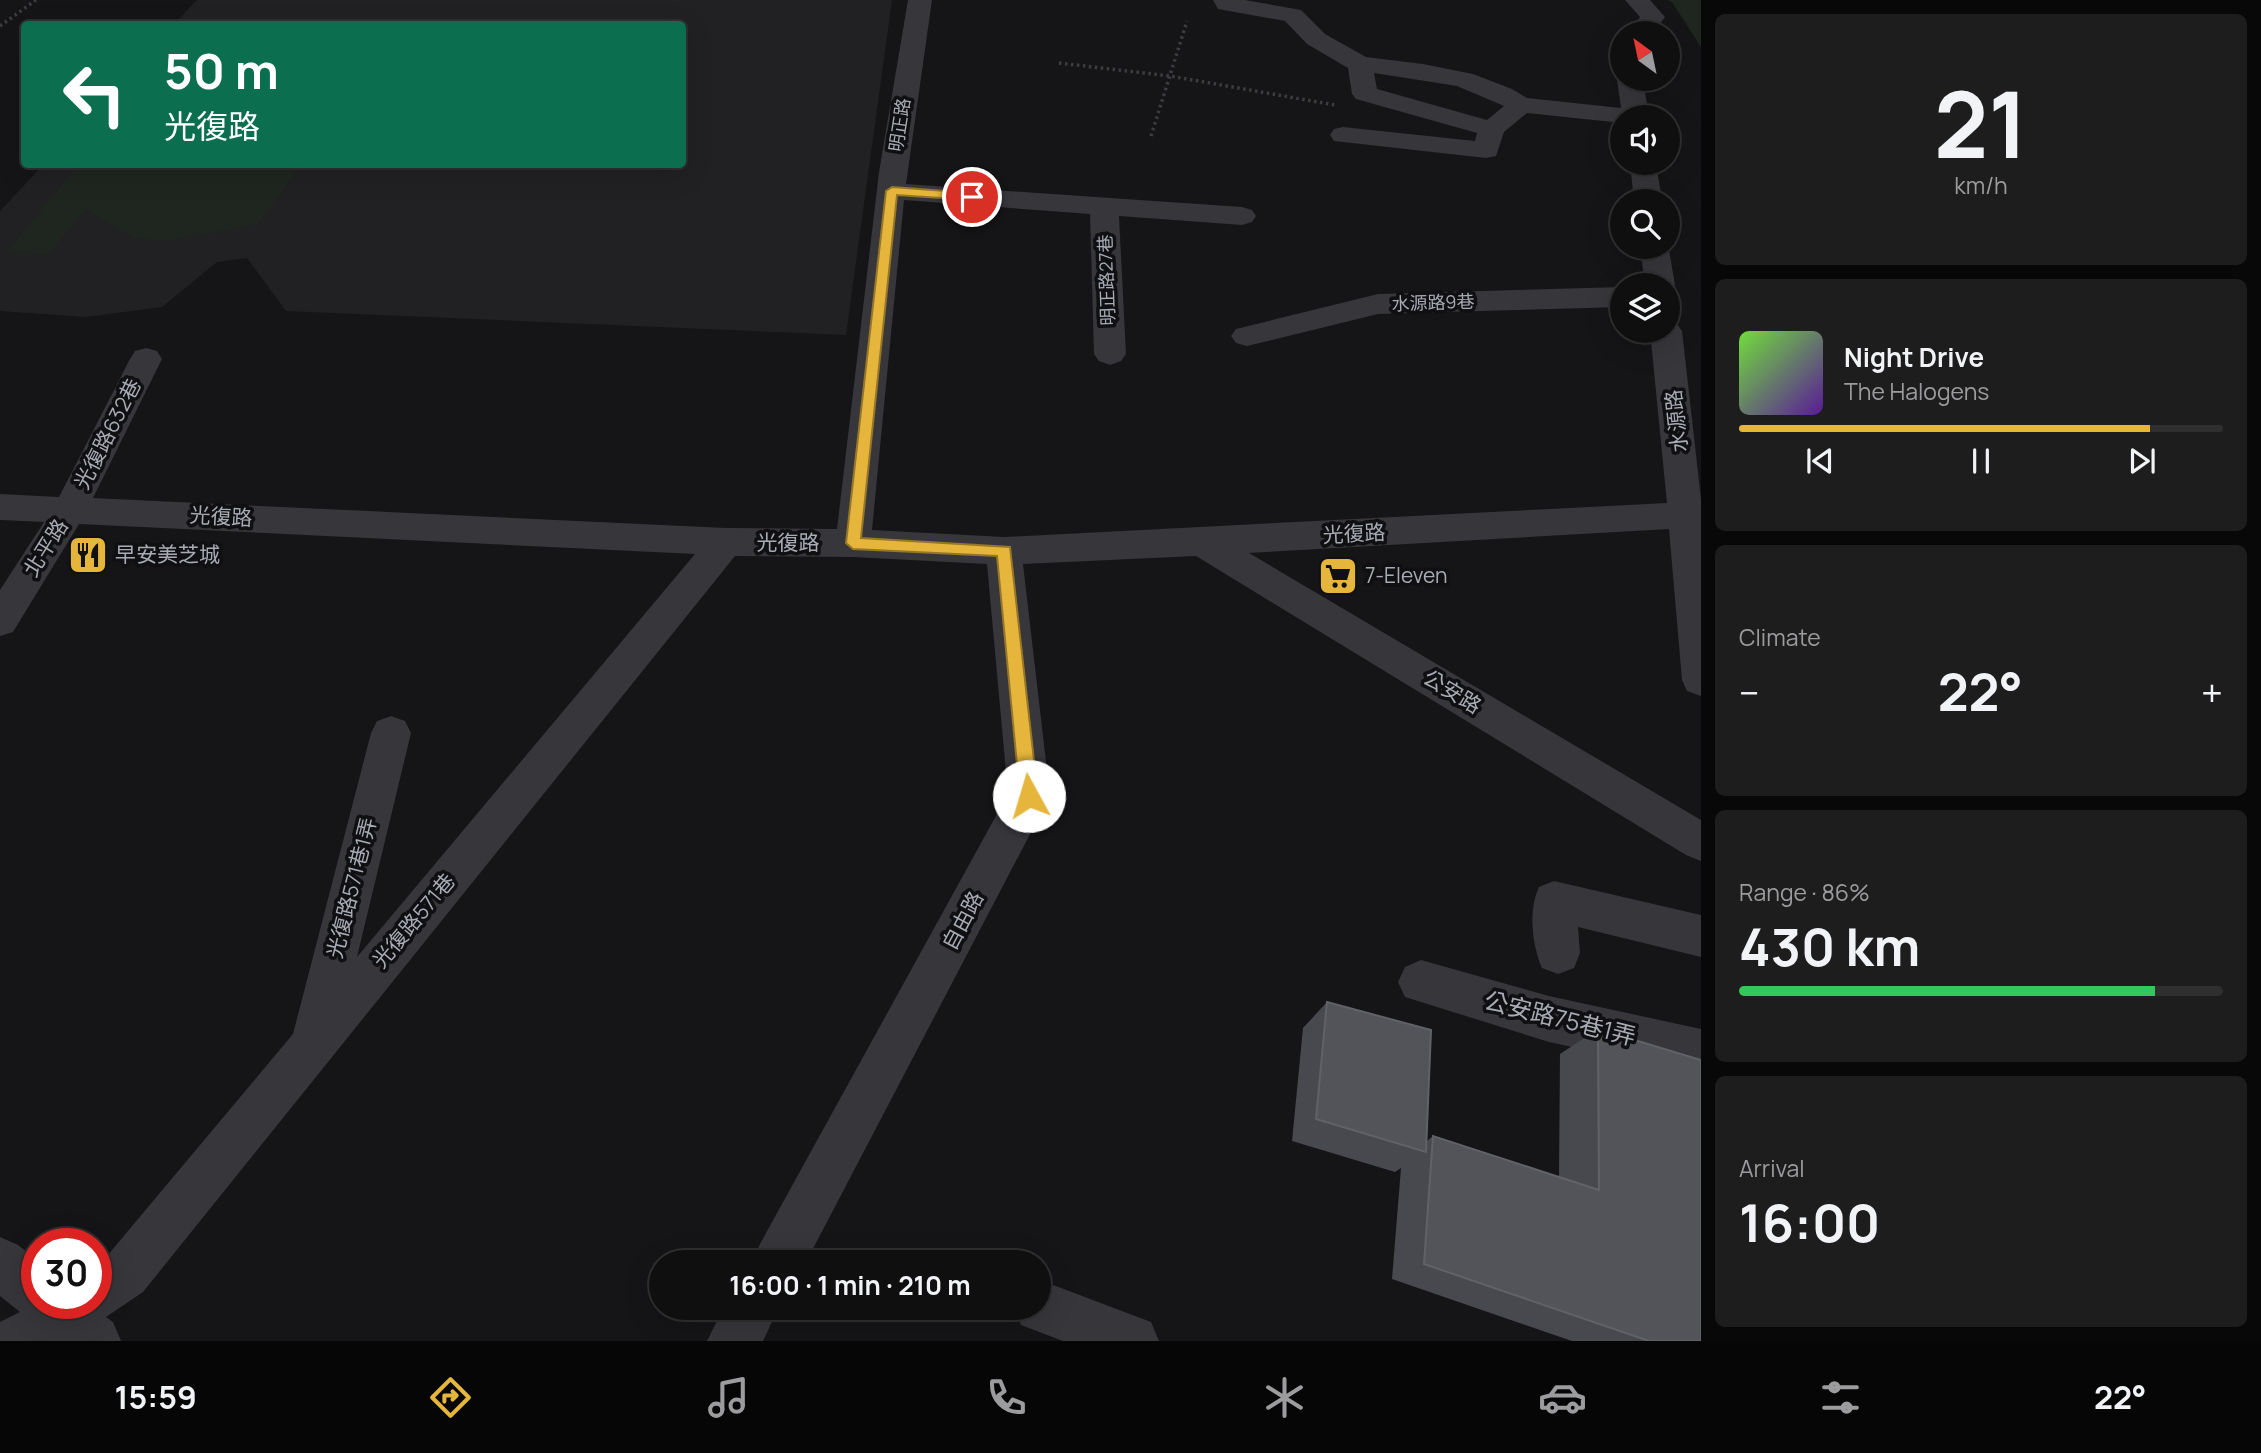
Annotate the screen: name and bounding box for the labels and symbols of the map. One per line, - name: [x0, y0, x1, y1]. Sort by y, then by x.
- north arrow: [1610, 21, 1680, 91]
- street label: 明正路: [883, 96, 915, 153]
- pin: [942, 167, 1002, 227]
- street label: 明正路27巷: [1092, 234, 1120, 326]
- street label: 水源路9巷: [1391, 289, 1475, 315]
- street label: 光復路632巷: [67, 373, 147, 494]
- street label: 水源路: [1659, 388, 1693, 454]
- street label: 光復路: [189, 500, 253, 532]
- street label: 北平路: [17, 513, 74, 582]
- street label: 光復路: [1322, 517, 1386, 549]
- street label: 光復路: [757, 528, 820, 556]
- restaurant icon: 早安美芝城: [67, 534, 109, 576]
- place label: 早安美芝城: [115, 540, 220, 568]
- supermarket icon: 7-Eleven: [1317, 555, 1359, 597]
- place label: 7-Eleven: [1365, 561, 1448, 589]
- street label: 公安路: [1418, 663, 1487, 719]
- position arrow: [992, 759, 1066, 833]
- street label: 光復路571巷1弄: [320, 814, 382, 961]
- street label: 光復路571巷: [366, 867, 461, 973]
- street label: 自由路: [935, 886, 989, 955]
- street label: 公安路75巷1弄: [1481, 983, 1640, 1052]
- speed limit sign: 30: [21, 1228, 112, 1319]

